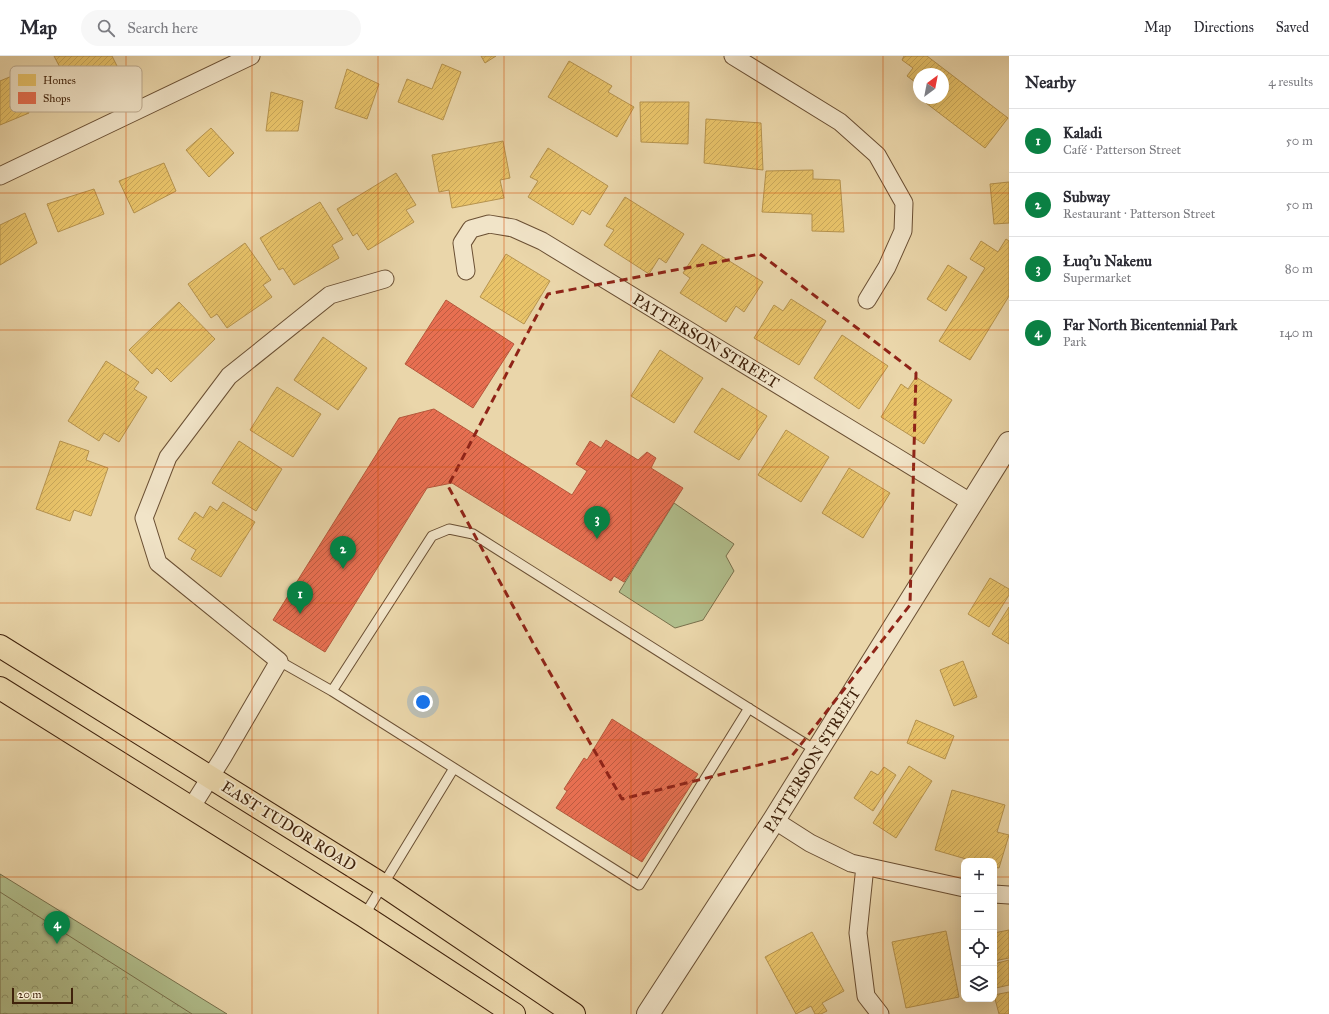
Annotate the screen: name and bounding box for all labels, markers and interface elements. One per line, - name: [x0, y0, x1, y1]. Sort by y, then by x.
- search box: [81, 10, 361, 46]
- text: Map: [20, 16, 57, 39]
- icon: search: [95, 17, 117, 39]
- text: Search here: [127, 19, 198, 37]
- text: Map: [1144, 19, 1171, 36]
- text: Directions: [1193, 19, 1254, 36]
- text: Saved: [1276, 19, 1309, 36]
- legend: [10, 66, 142, 112]
- north arrow: [913, 68, 949, 104]
- text: Nearby: [1025, 72, 1076, 93]
- text: Homes: [43, 74, 76, 87]
- text: 4 results: [1268, 74, 1313, 90]
- text: Shops: [43, 92, 71, 105]
- text: Kaladi: [1063, 124, 1102, 142]
- text: 1: [1035, 133, 1041, 149]
- text: 50 m: [1286, 133, 1313, 149]
- text: Café · Patterson Street: [1063, 142, 1181, 158]
- text: Subway: [1063, 188, 1110, 206]
- text: 2: [1035, 197, 1041, 213]
- text: 50 m: [1286, 197, 1313, 213]
- text: Restaurant · Patterson Street: [1063, 206, 1215, 222]
- text: Łuq’u Nakenu: [1063, 252, 1152, 270]
- text: 3: [1035, 261, 1041, 277]
- text: 80 m: [1285, 261, 1313, 277]
- text: Supermarket: [1063, 270, 1131, 286]
- street label: PATTERSON STREET: [629, 290, 783, 392]
- text: Far North Bicentennial Park: [1063, 316, 1237, 334]
- text: 4: [1034, 325, 1042, 341]
- text: 140 m: [1279, 325, 1313, 341]
- text: Park: [1063, 334, 1087, 350]
- pin: 3: [584, 506, 610, 539]
- pin: 2: [330, 536, 356, 569]
- pin: 1: [287, 581, 313, 614]
- street label: PATTERSON STREET: [760, 684, 864, 836]
- your location: [413, 692, 433, 712]
- street label: EAST TUDOR ROAD: [218, 777, 360, 875]
- map controls: [961, 858, 997, 1002]
- button: +: [961, 858, 997, 894]
- button: −: [961, 894, 997, 930]
- pin: 4: [44, 911, 70, 944]
- button: locate: [961, 930, 997, 966]
- button: layers: [961, 966, 997, 1002]
- scale bar: [12, 986, 73, 1005]
- text: 20 m: [18, 988, 41, 1001]

